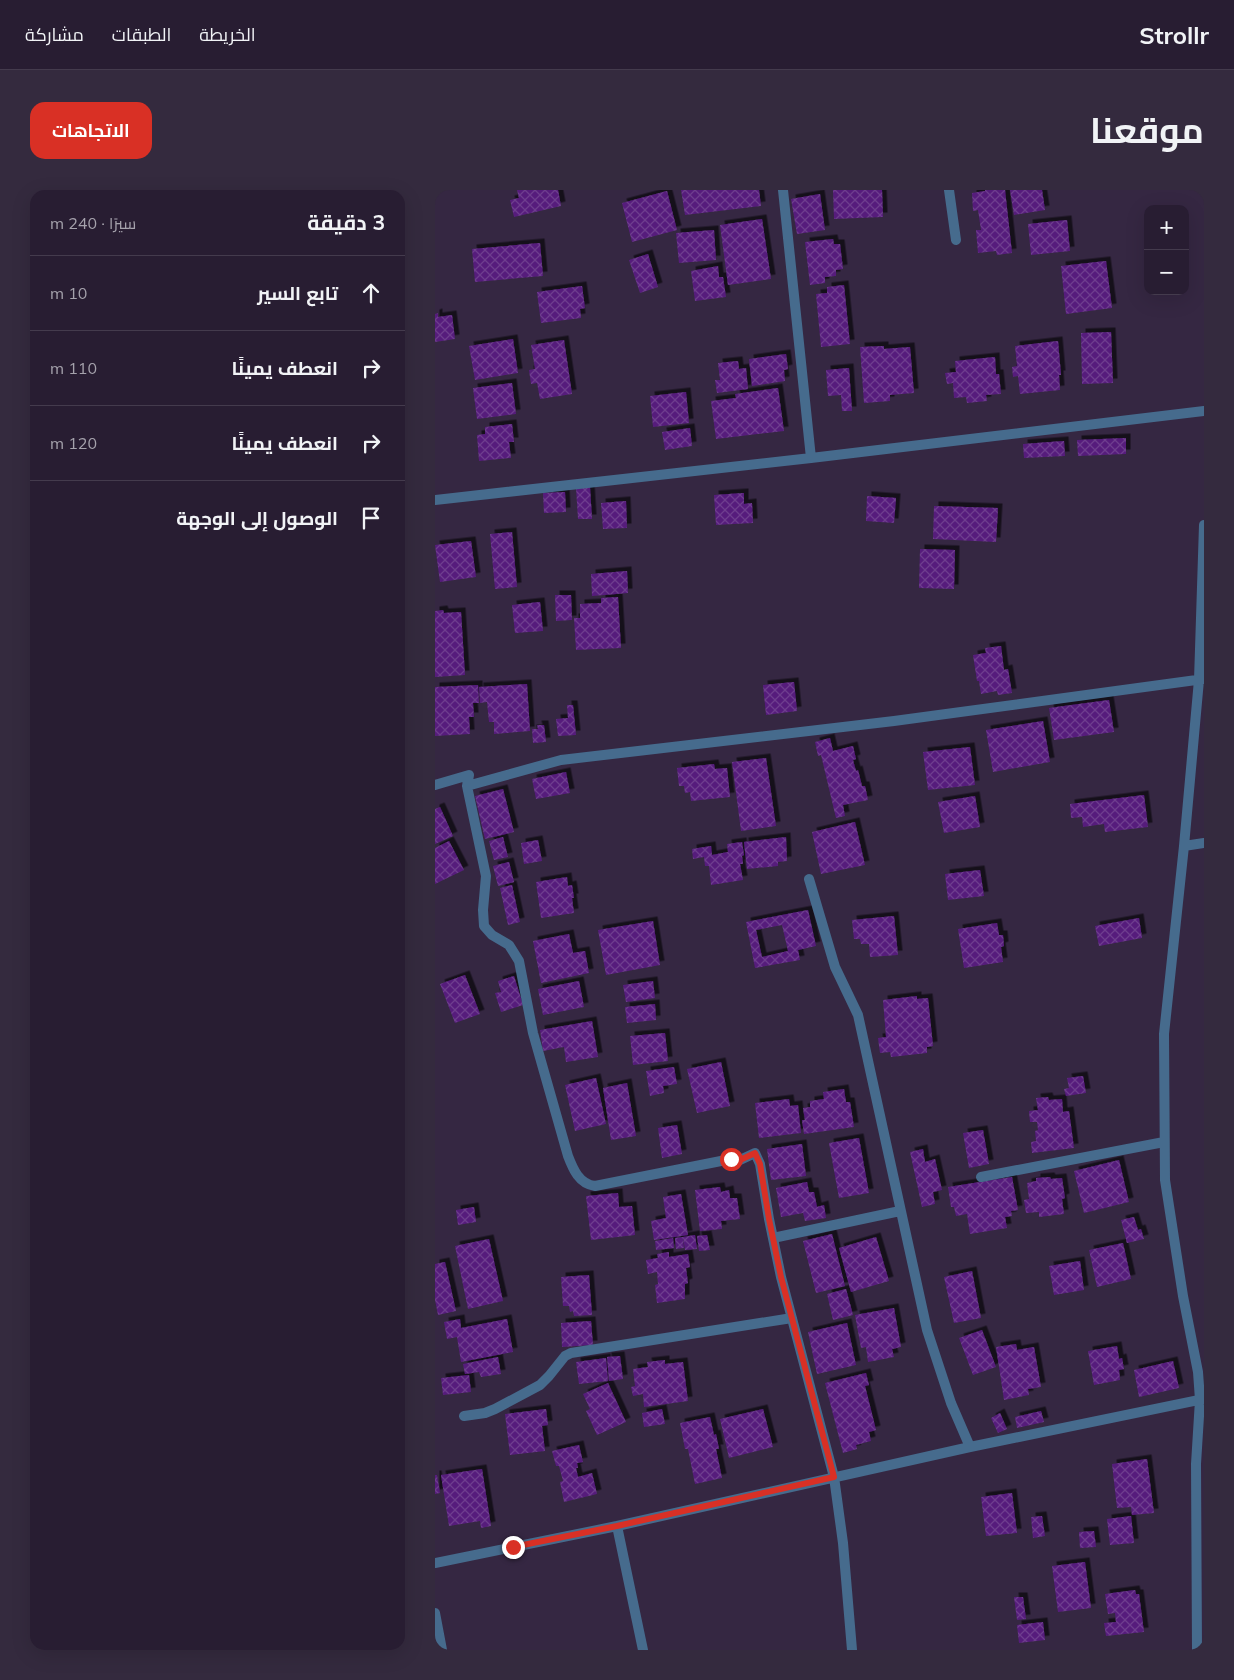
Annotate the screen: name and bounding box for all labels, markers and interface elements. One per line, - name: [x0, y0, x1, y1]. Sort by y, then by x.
- text: Strollr: [1139, 20, 1209, 50]
- text: مشاركة: [25, 23, 84, 46]
- text: الطبقات: [112, 23, 171, 46]
- text: الخريطة: [199, 23, 256, 46]
- button: الاتجاهات: [30, 102, 152, 159]
- text: موقعنا: [1090, 108, 1204, 152]
- map controls: [1144, 205, 1189, 295]
- button: +: [1144, 205, 1189, 250]
- text: 3 دقيقة: [307, 209, 385, 235]
- text: سيرًا · 240 m: [50, 213, 136, 233]
- button: −: [1144, 250, 1189, 295]
- icon: ahead: [357, 279, 385, 307]
- text: تابع السير: [257, 281, 338, 305]
- text: 10 m: [50, 283, 87, 303]
- icon: right: [357, 354, 385, 382]
- text: انعطف يمينًا: [232, 356, 338, 380]
- text: 110 m: [50, 358, 97, 378]
- icon: right: [357, 429, 385, 457]
- text: انعطف يمينًا: [232, 431, 338, 455]
- text: 120 m: [50, 433, 97, 453]
- icon: arrive: [357, 504, 385, 532]
- text: الوصول إلى الوجهة: [176, 506, 338, 530]
- route start: [720, 1148, 743, 1171]
- route end: [502, 1536, 525, 1559]

